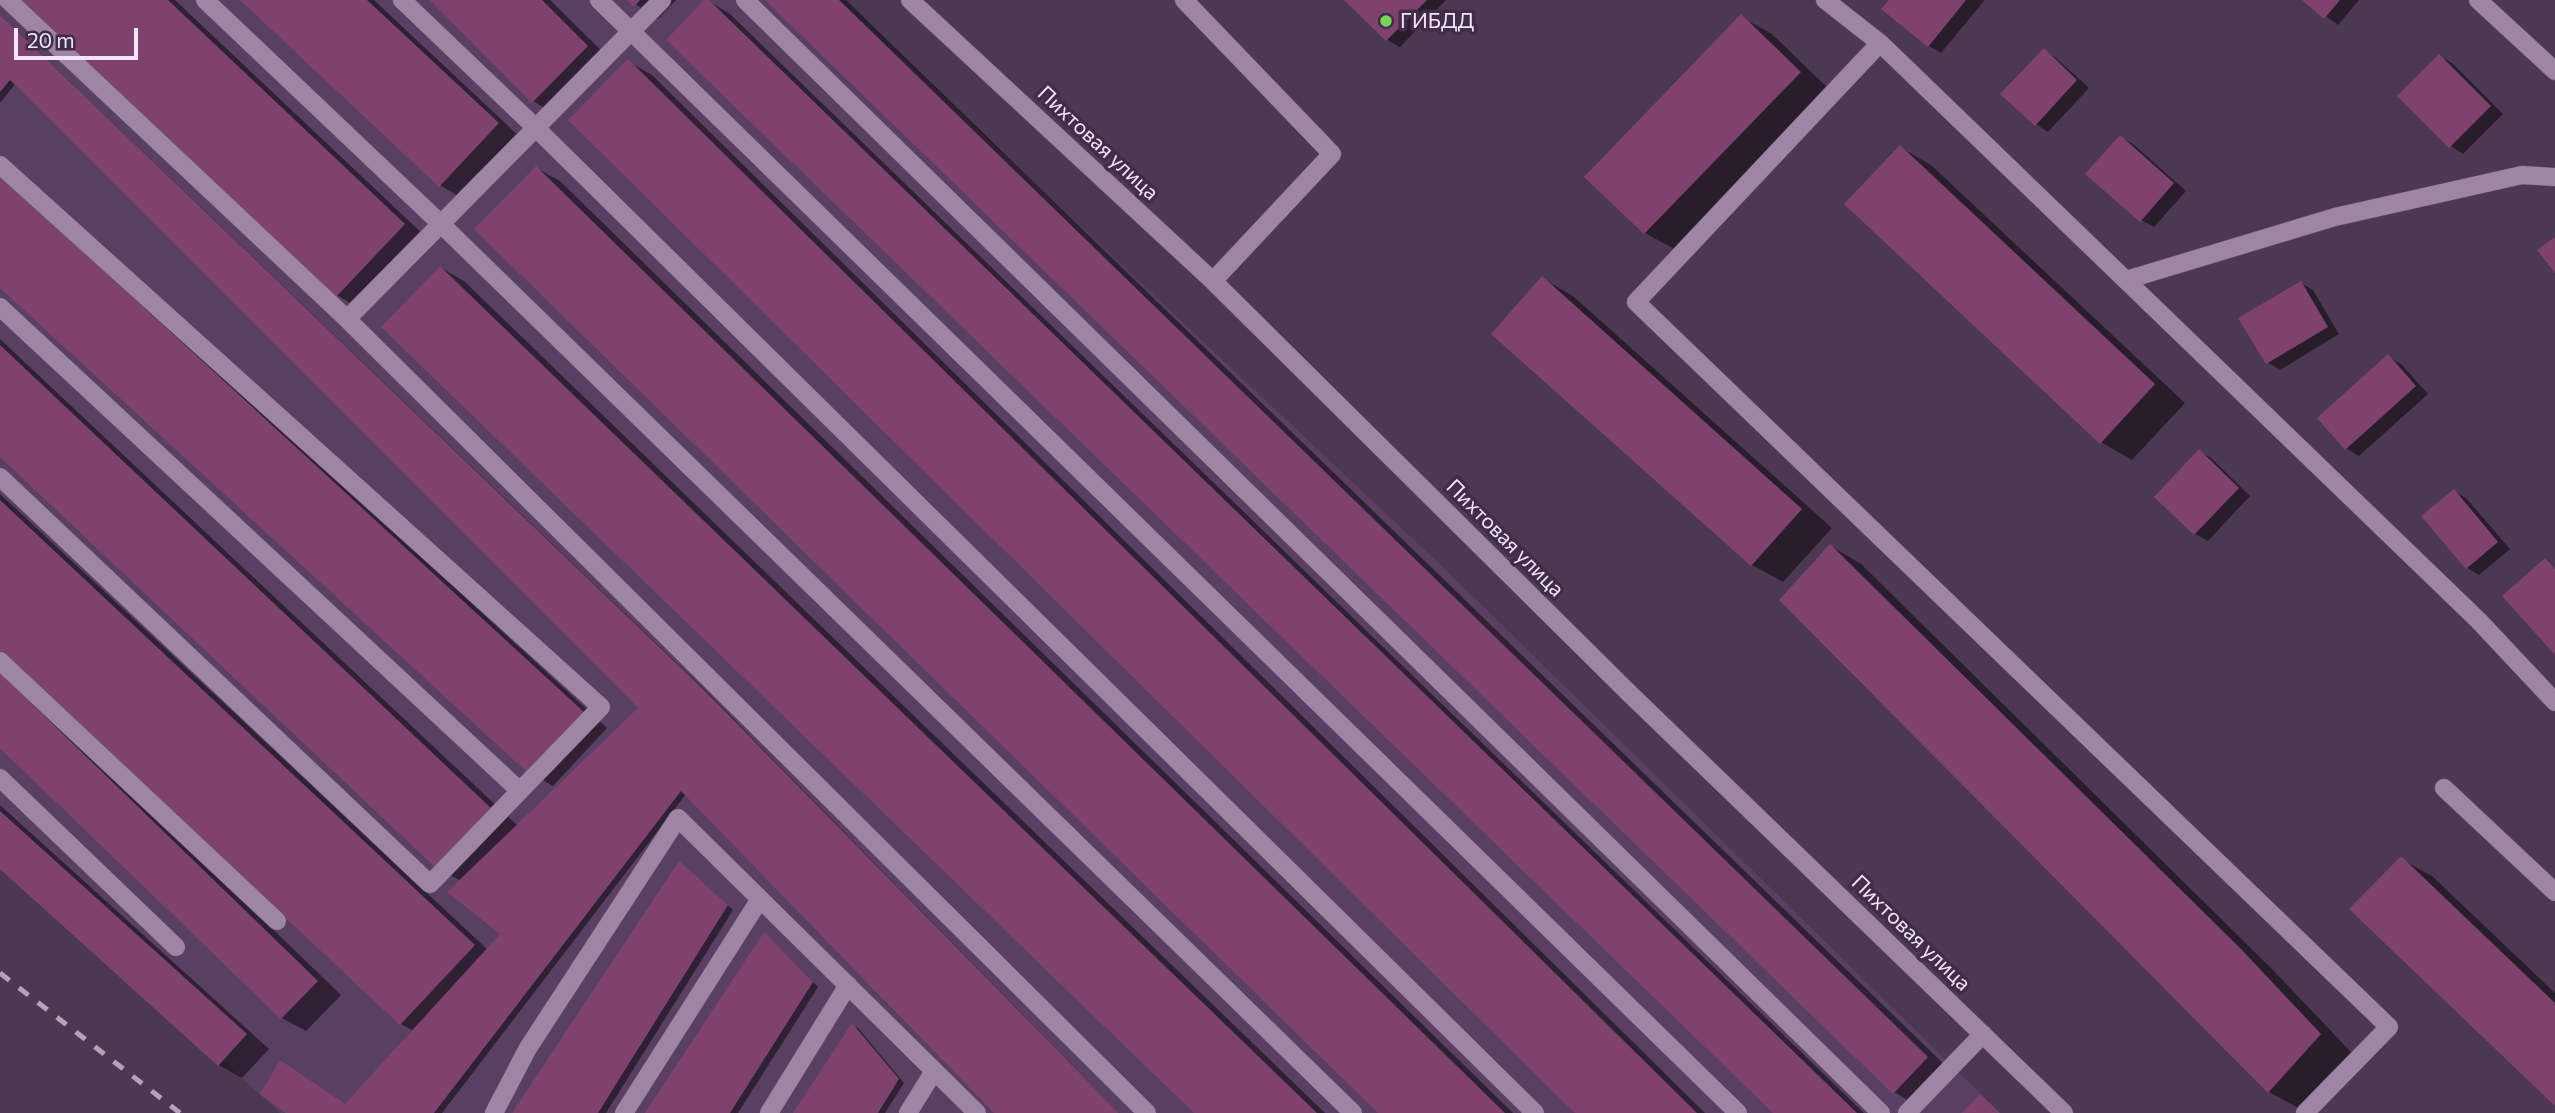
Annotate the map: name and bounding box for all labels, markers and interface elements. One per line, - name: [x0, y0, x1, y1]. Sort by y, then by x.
- place label: ГИБДД: [1400, 8, 1474, 34]
- marker: ГИБДД: [1378, 13, 1394, 29]
- scale bar: [18, 14, 142, 58]
- text: 20 m: [27, 27, 75, 52]
- street label: Пихтовая улица: [1032, 81, 1164, 205]
- street label: Пихтовая улица: [1441, 474, 1569, 602]
- street label: Пихтовая улица: [1846, 870, 1976, 996]

